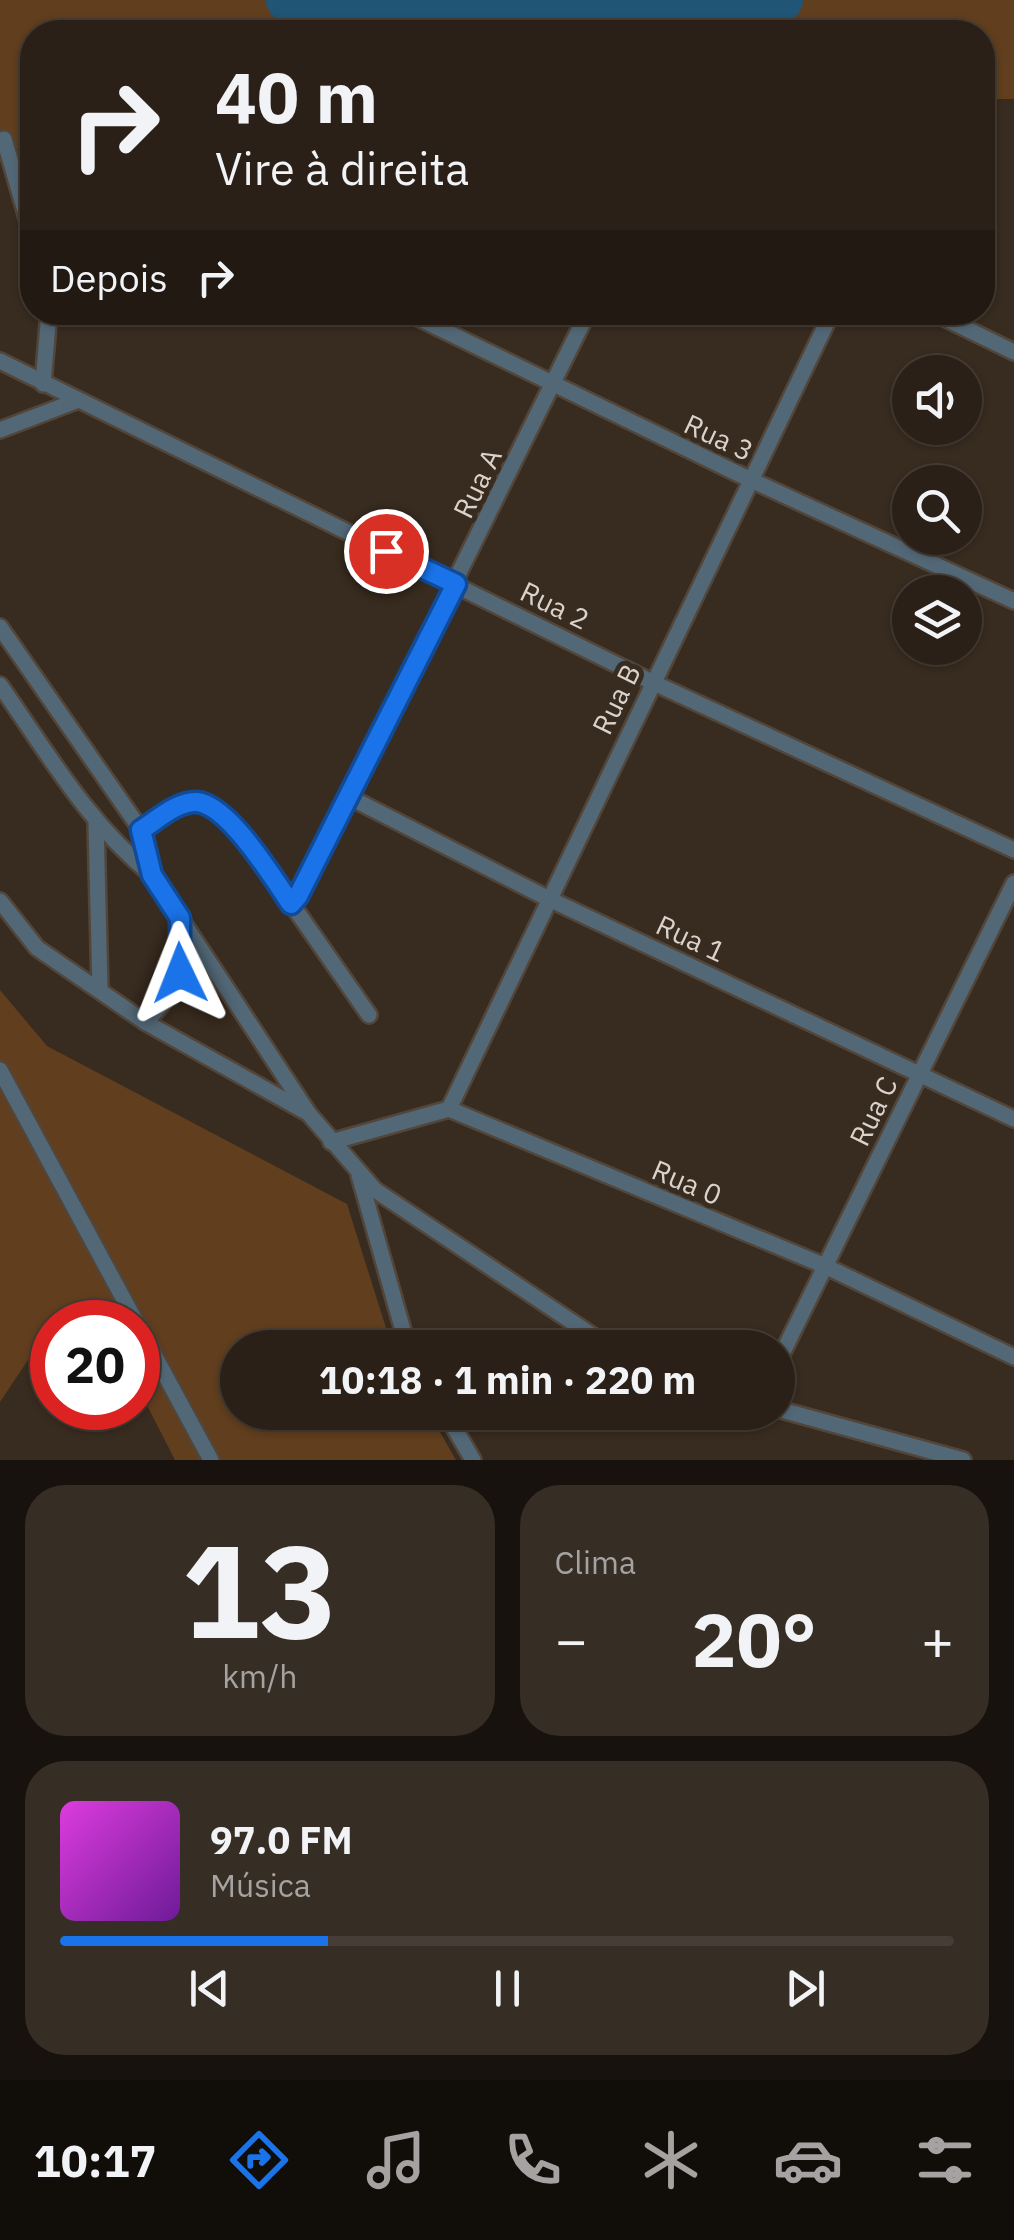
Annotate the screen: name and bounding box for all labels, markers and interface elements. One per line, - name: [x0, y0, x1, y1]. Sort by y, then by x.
- text: 40 m: [215, 51, 378, 142]
- icon: right: [50, 60, 180, 190]
- text: Vire à direita: [215, 139, 469, 197]
- icon: right: [188, 250, 243, 305]
- text: Depois: [50, 253, 168, 302]
- map controls: [892, 355, 982, 665]
- button: sound: [892, 355, 982, 445]
- street label: Rua 3: [678, 405, 760, 469]
- street label: Rua A: [444, 442, 510, 524]
- button: search: [892, 465, 982, 555]
- pin: [344, 509, 429, 594]
- icon: arrive: [359, 524, 414, 579]
- street label: Rua 2: [514, 573, 596, 637]
- button: layers: [892, 575, 982, 665]
- street label: Rua B: [583, 658, 649, 740]
- street label: Rua 1: [650, 906, 732, 970]
- position arrow: [128, 921, 232, 1025]
- street label: Rua C: [840, 1070, 906, 1152]
- street label: Rua 0: [647, 1151, 727, 1213]
- speed limit sign: 20: [30, 1300, 160, 1430]
- text: 10:18 · 1 min · 220 m: [319, 1355, 696, 1404]
- text: 13: [182, 1505, 338, 1674]
- text: Clima: [555, 1541, 636, 1583]
- text: 20°: [692, 1590, 817, 1688]
- text: −: [555, 1604, 588, 1675]
- text: +: [921, 1604, 954, 1675]
- text: km/h: [222, 1655, 297, 1697]
- text: 97.0 FM: [210, 1815, 353, 1864]
- text: Música: [210, 1864, 311, 1906]
- icon: previous: [182, 1961, 237, 2016]
- icon: pause: [480, 1961, 535, 2016]
- icon: next: [778, 1961, 833, 2016]
- icon: directions: [224, 2125, 294, 2195]
- icon: music: [361, 2125, 431, 2195]
- icon: phone: [498, 2125, 568, 2195]
- icon: climate: [636, 2125, 706, 2195]
- icon: car: [773, 2125, 843, 2195]
- icon: filters: [910, 2125, 980, 2195]
- text: 10:17: [34, 2131, 157, 2189]

